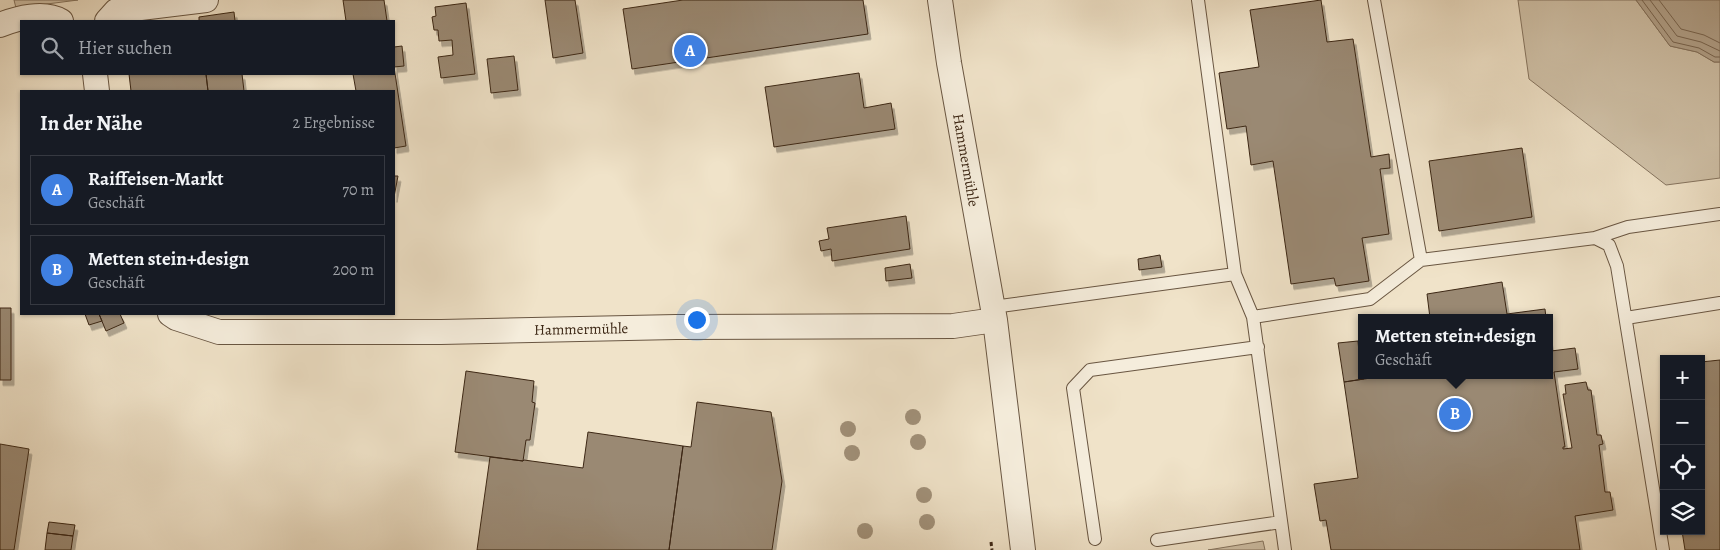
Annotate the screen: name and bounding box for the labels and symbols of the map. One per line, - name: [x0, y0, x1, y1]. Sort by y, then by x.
- pin: A: [674, 32, 706, 70]
- street label: Hammermühle: [948, 112, 984, 208]
- your location: [684, 307, 710, 333]
- street label: Hammermühle: [534, 318, 629, 340]
- pin: B: [1439, 395, 1471, 433]

